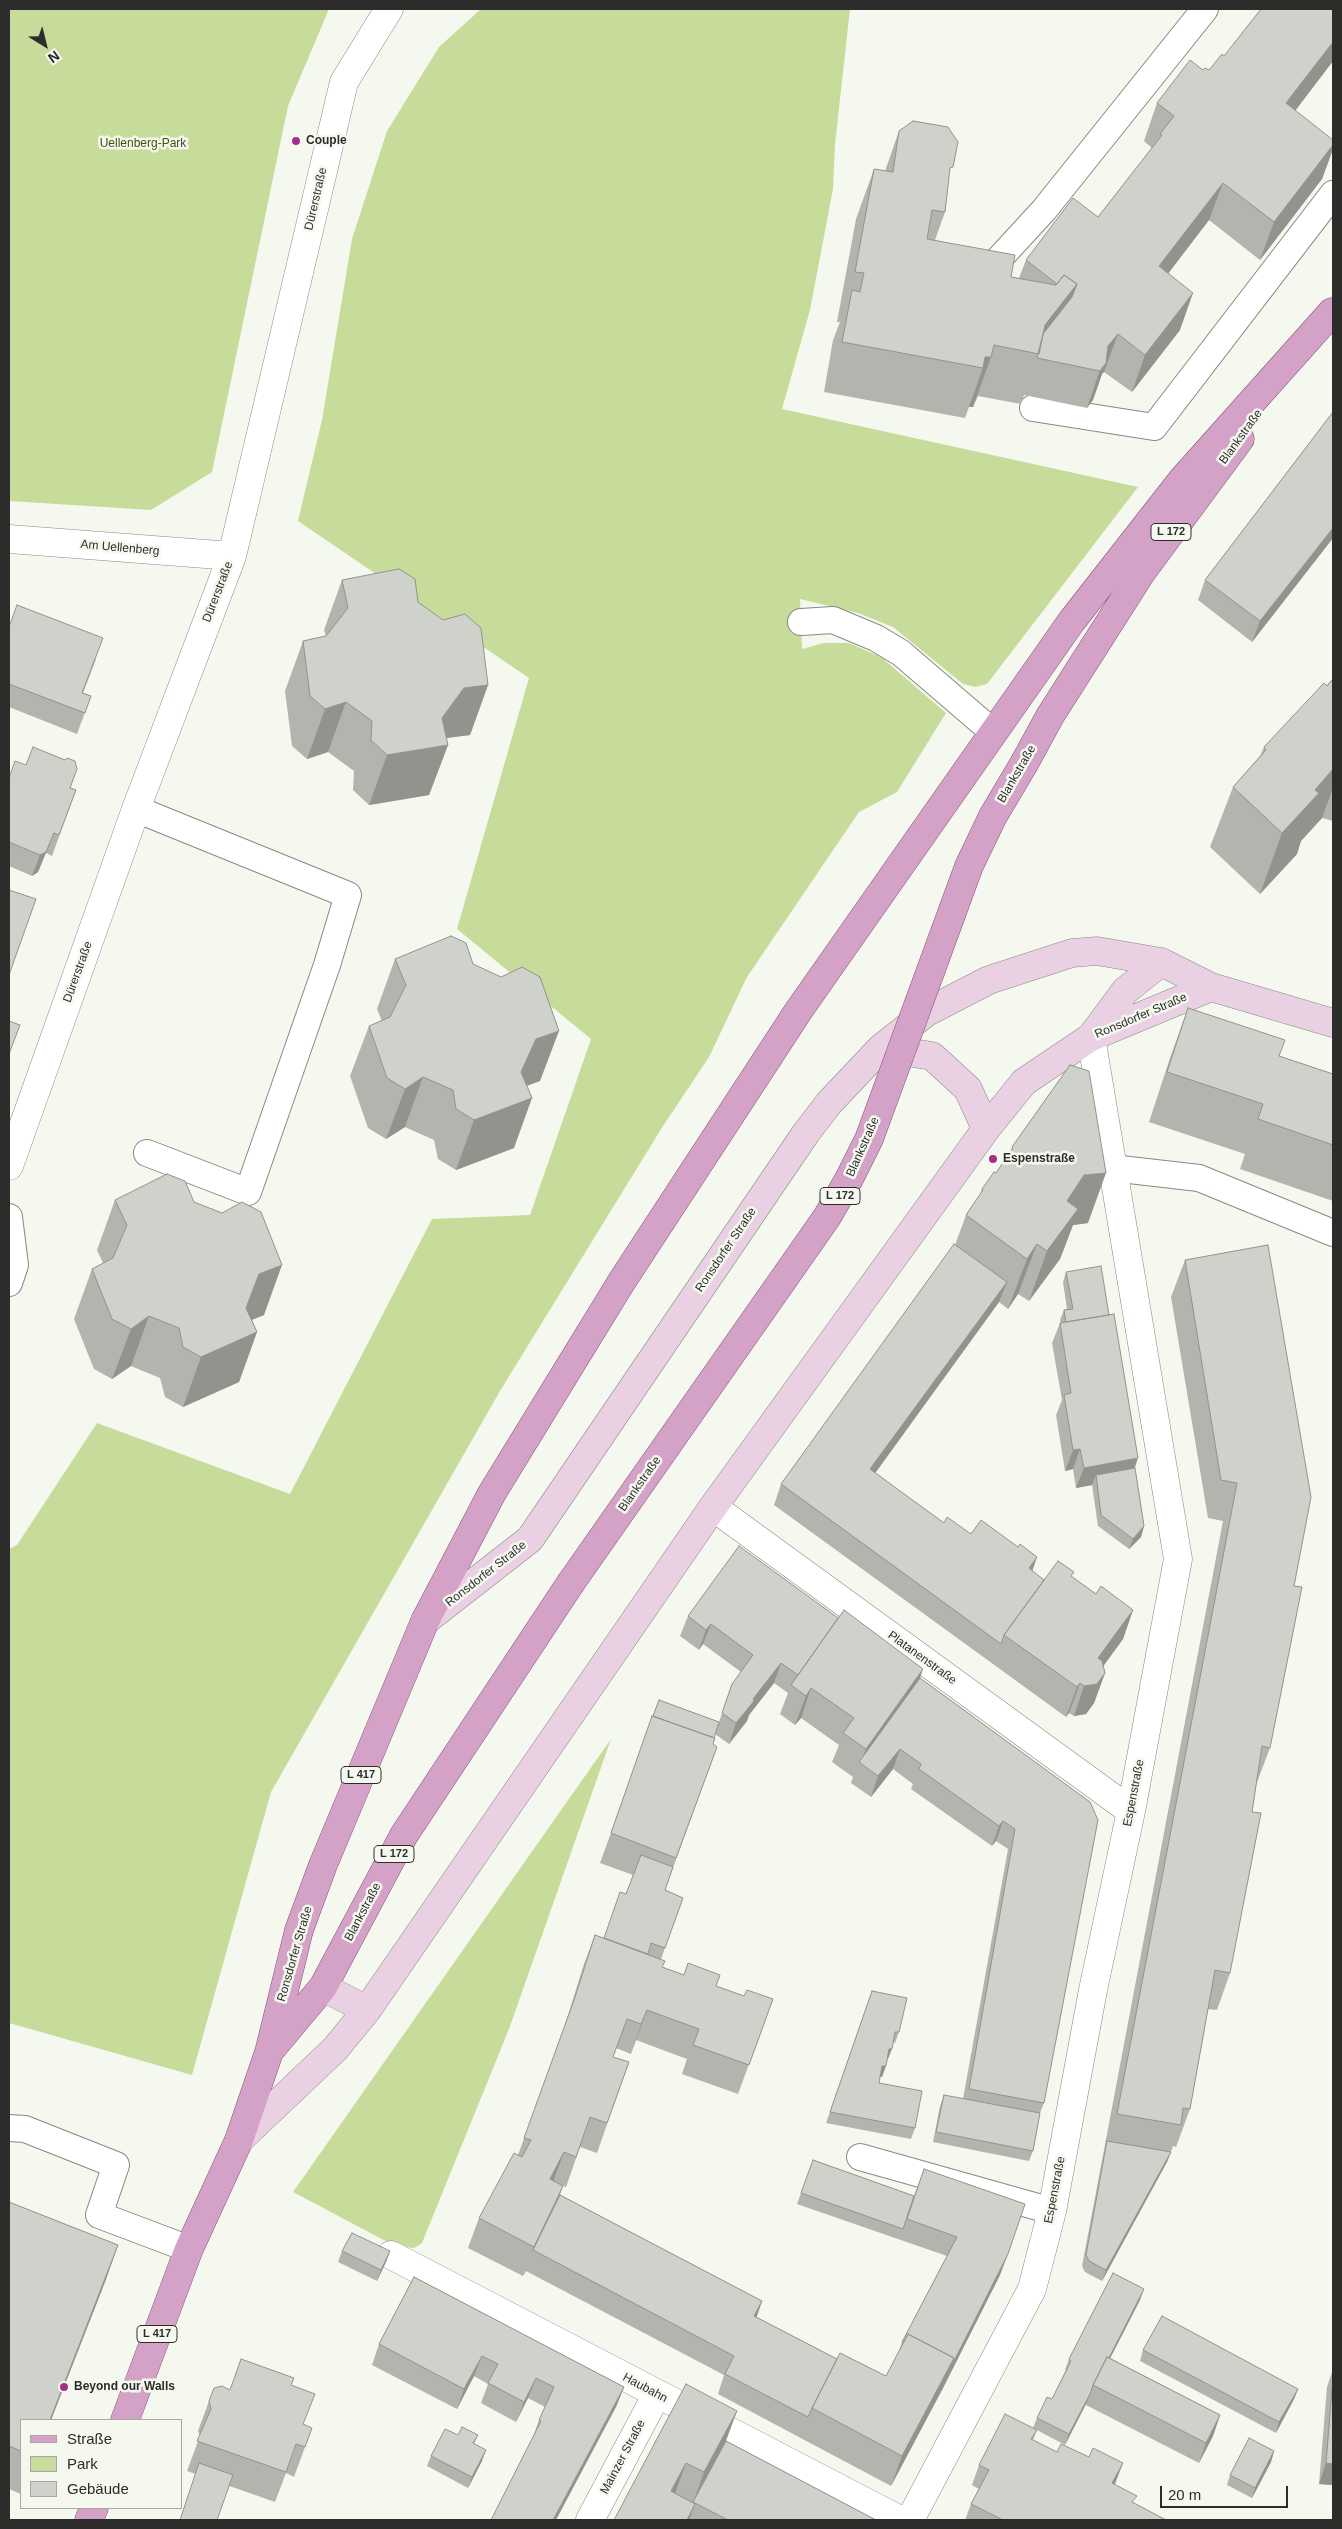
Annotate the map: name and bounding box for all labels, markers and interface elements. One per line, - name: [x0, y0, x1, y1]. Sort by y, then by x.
- north arrow: [20, 20, 70, 70]
- text: N: [45, 48, 63, 67]
- place label: Couple: [306, 134, 347, 148]
- marker: Couple: [290, 135, 302, 147]
- park label: Uellenberg-Park: [100, 137, 186, 151]
- street label: Dürerstraße: [302, 166, 330, 232]
- street label: Blankstraße: [1216, 407, 1266, 467]
- road number: L 172: [1151, 524, 1191, 540]
- street label: Am Uellenberg: [80, 537, 160, 559]
- street label: Dürerstraße: [200, 560, 236, 624]
- street label: Blankstraße: [995, 743, 1039, 805]
- street label: Dürerstraße: [60, 939, 96, 1005]
- street label: Ronsdorfer Straße: [1093, 990, 1189, 1042]
- street label: Blankstraße: [843, 1115, 883, 1179]
- place label: Espenstraße: [1003, 1152, 1075, 1166]
- marker: Espenstraße: [987, 1153, 999, 1165]
- road number: L 172: [820, 1188, 860, 1204]
- street label: Ronsdorfer Straße: [692, 1205, 760, 1295]
- street label: Blankstraße: [616, 1454, 664, 1514]
- street label: Ronsdorfer Straße: [443, 1538, 529, 1610]
- street label: Platanenstraße: [885, 1628, 959, 1688]
- street label: Espenstraße: [1120, 1758, 1148, 1828]
- road number: L 417: [341, 1766, 381, 1784]
- road number: L 172: [374, 1846, 414, 1862]
- street label: Blankstraße: [342, 1880, 384, 1944]
- street label: Ronsdorfer Straße: [274, 1905, 316, 2003]
- street label: Espenstraße: [1041, 2155, 1069, 2225]
- road number: L 417: [137, 2326, 177, 2342]
- street label: Haubahn: [620, 2370, 670, 2406]
- place label: Beyond our Walls: [74, 2380, 175, 2394]
- marker: Beyond our Walls: [58, 2381, 70, 2393]
- street label: Mainzer Straße: [597, 2417, 649, 2497]
- legend: [20, 2419, 182, 2509]
- text: Straße: [67, 2430, 112, 2447]
- text: Park: [67, 2455, 98, 2472]
- scale bar: [1162, 2476, 1290, 2508]
- text: Gebäude: [67, 2480, 129, 2497]
- text: 20 m: [1168, 2486, 1201, 2503]

